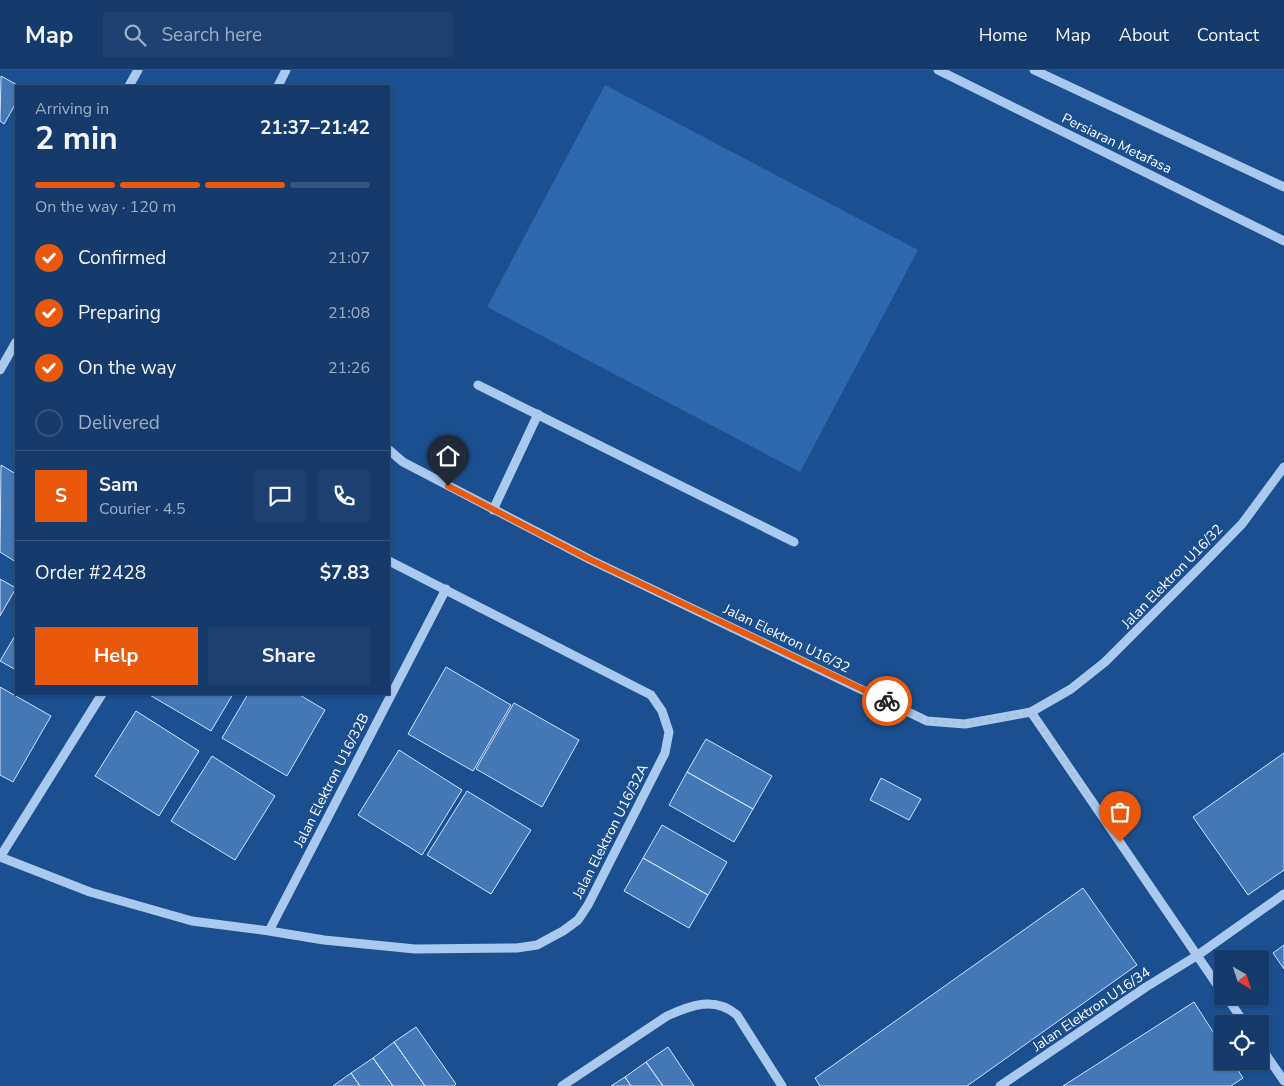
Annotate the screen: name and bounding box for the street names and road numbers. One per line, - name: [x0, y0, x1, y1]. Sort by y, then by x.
- street label: Persiaran Metafasa: [1059, 109, 1175, 178]
- street label: Jalan Elektron U16/32: [1117, 520, 1227, 633]
- street label: Jalan Elektron U16/32: [719, 599, 853, 677]
- street label: Jalan Elektron U16/32B: [289, 710, 373, 851]
- street label: Jalan Elektron U16/32A: [568, 761, 653, 903]
- street label: Jalan Elektron U16/34: [1028, 963, 1154, 1057]

